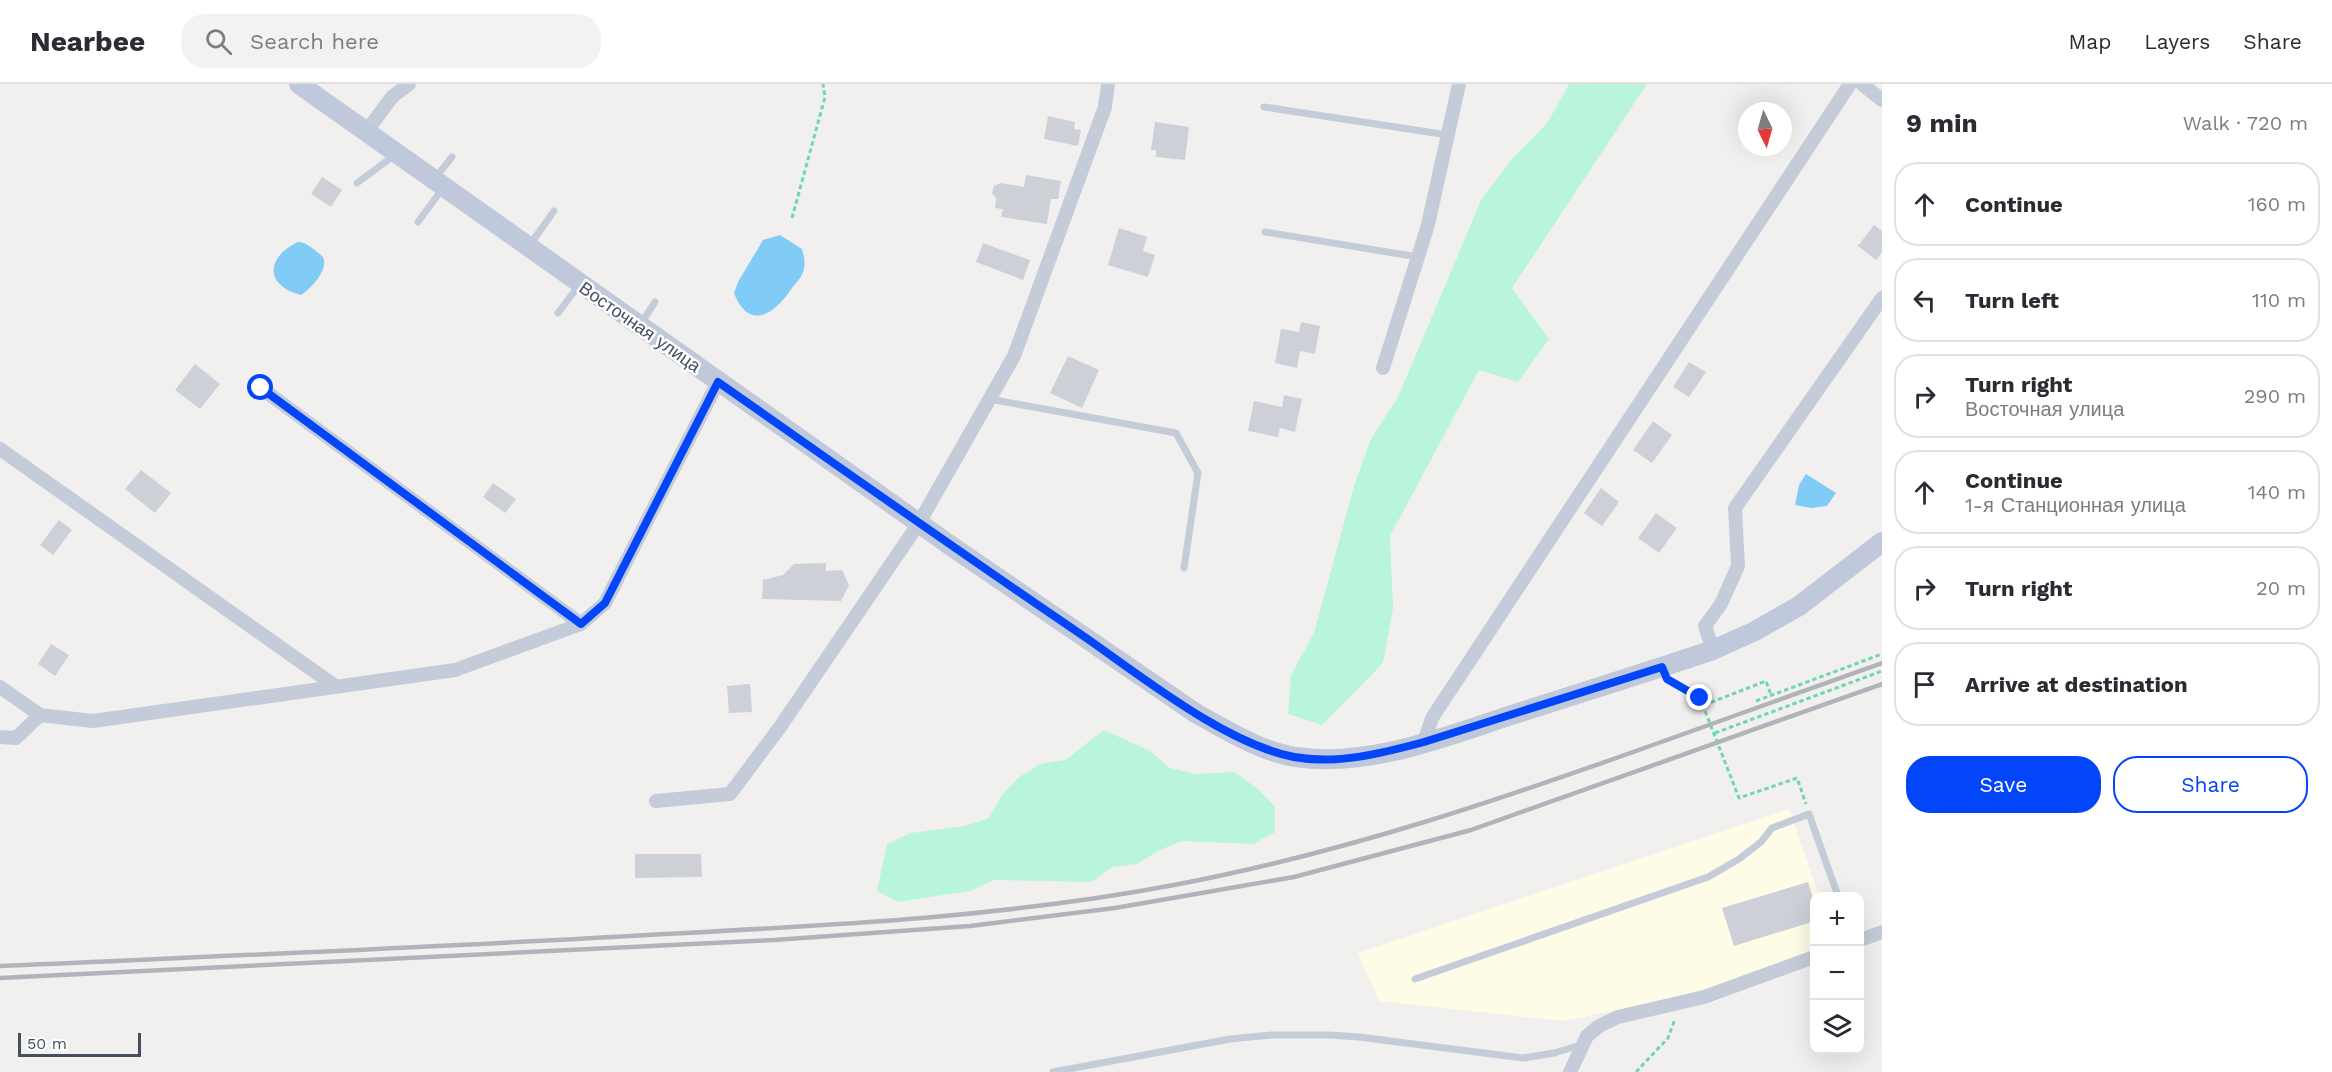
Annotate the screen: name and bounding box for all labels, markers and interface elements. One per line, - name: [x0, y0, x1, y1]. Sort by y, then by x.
- search box: [181, 14, 601, 68]
- text: Nearbee: [30, 25, 145, 58]
- icon: search: [202, 25, 235, 58]
- text: Search here: [250, 29, 379, 54]
- text: Map: [2068, 29, 2111, 54]
- text: Layers: [2144, 29, 2210, 54]
- text: Share: [2243, 29, 2302, 54]
- north arrow: [1738, 102, 1792, 156]
- text: 9 min: [1906, 108, 1978, 138]
- text: Walk · 720 m: [2183, 111, 2308, 135]
- icon: ahead: [1908, 188, 1941, 221]
- text: Continue: [1965, 192, 2063, 217]
- text: 160 m: [2248, 192, 2306, 216]
- street label: Восточная улица: [576, 277, 706, 377]
- icon: left: [1908, 284, 1941, 317]
- text: Turn left: [1965, 288, 2059, 313]
- text: 110 m: [2252, 288, 2306, 312]
- text: Turn right: [1965, 372, 2072, 397]
- route start: [247, 374, 273, 400]
- icon: right: [1908, 380, 1941, 413]
- text: 290 m: [2244, 384, 2306, 408]
- text: Восточная улица: [1965, 397, 2124, 421]
- text: Continue: [1965, 468, 2063, 493]
- icon: ahead: [1908, 476, 1941, 509]
- text: 140 m: [2248, 480, 2306, 504]
- text: 1-я Станционная улица: [1965, 493, 2186, 517]
- icon: right: [1908, 572, 1941, 605]
- text: Turn right: [1965, 576, 2072, 601]
- text: 20 m: [2256, 576, 2306, 600]
- icon: arrive: [1908, 668, 1941, 701]
- text: Arrive at destination: [1965, 672, 2188, 697]
- route end: [1686, 684, 1712, 710]
- button: Save: [1906, 756, 2101, 813]
- button: Share: [2113, 756, 2308, 813]
- map controls: [1810, 892, 1864, 1054]
- button: +: [1810, 892, 1864, 946]
- button: −: [1810, 946, 1864, 1000]
- button: layers: [1810, 1000, 1864, 1054]
- scale bar: [18, 1030, 141, 1058]
- text: 50 m: [27, 1034, 67, 1053]

